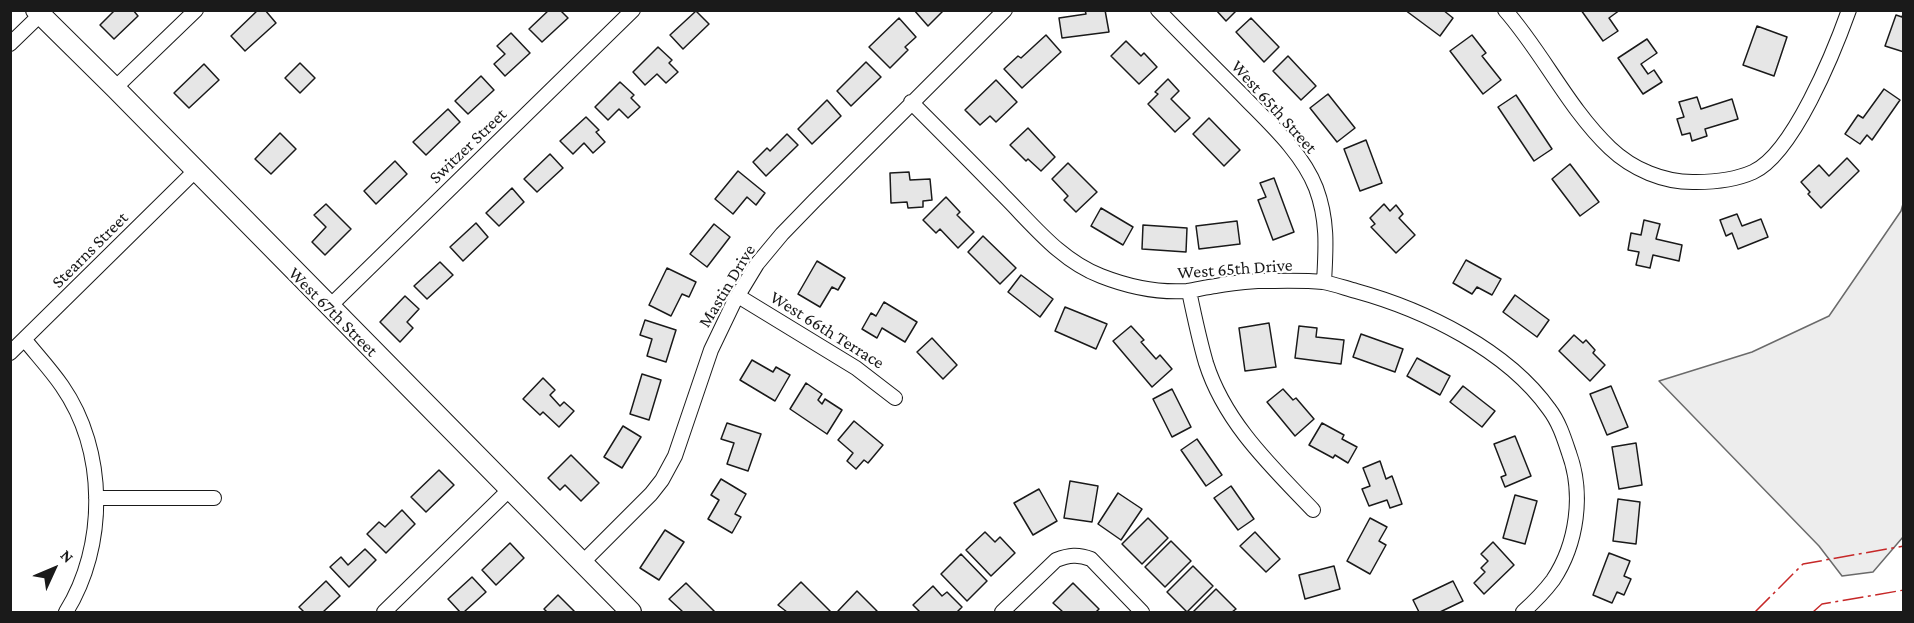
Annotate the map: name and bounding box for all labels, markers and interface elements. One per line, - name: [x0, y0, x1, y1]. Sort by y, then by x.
- street label: West 65th Street: [1226, 56, 1322, 158]
- street label: Switzer Street: [425, 104, 511, 188]
- street label: Stearns Street: [47, 207, 133, 293]
- street label: Mastin Drive: [694, 240, 760, 332]
- street label: West 65th Drive: [1177, 254, 1293, 284]
- street label: West 67th Street: [284, 263, 382, 361]
- street label: West 66th Terrace: [766, 286, 888, 374]
- north arrow: [24, 539, 84, 599]
- text: N: [57, 546, 77, 566]

